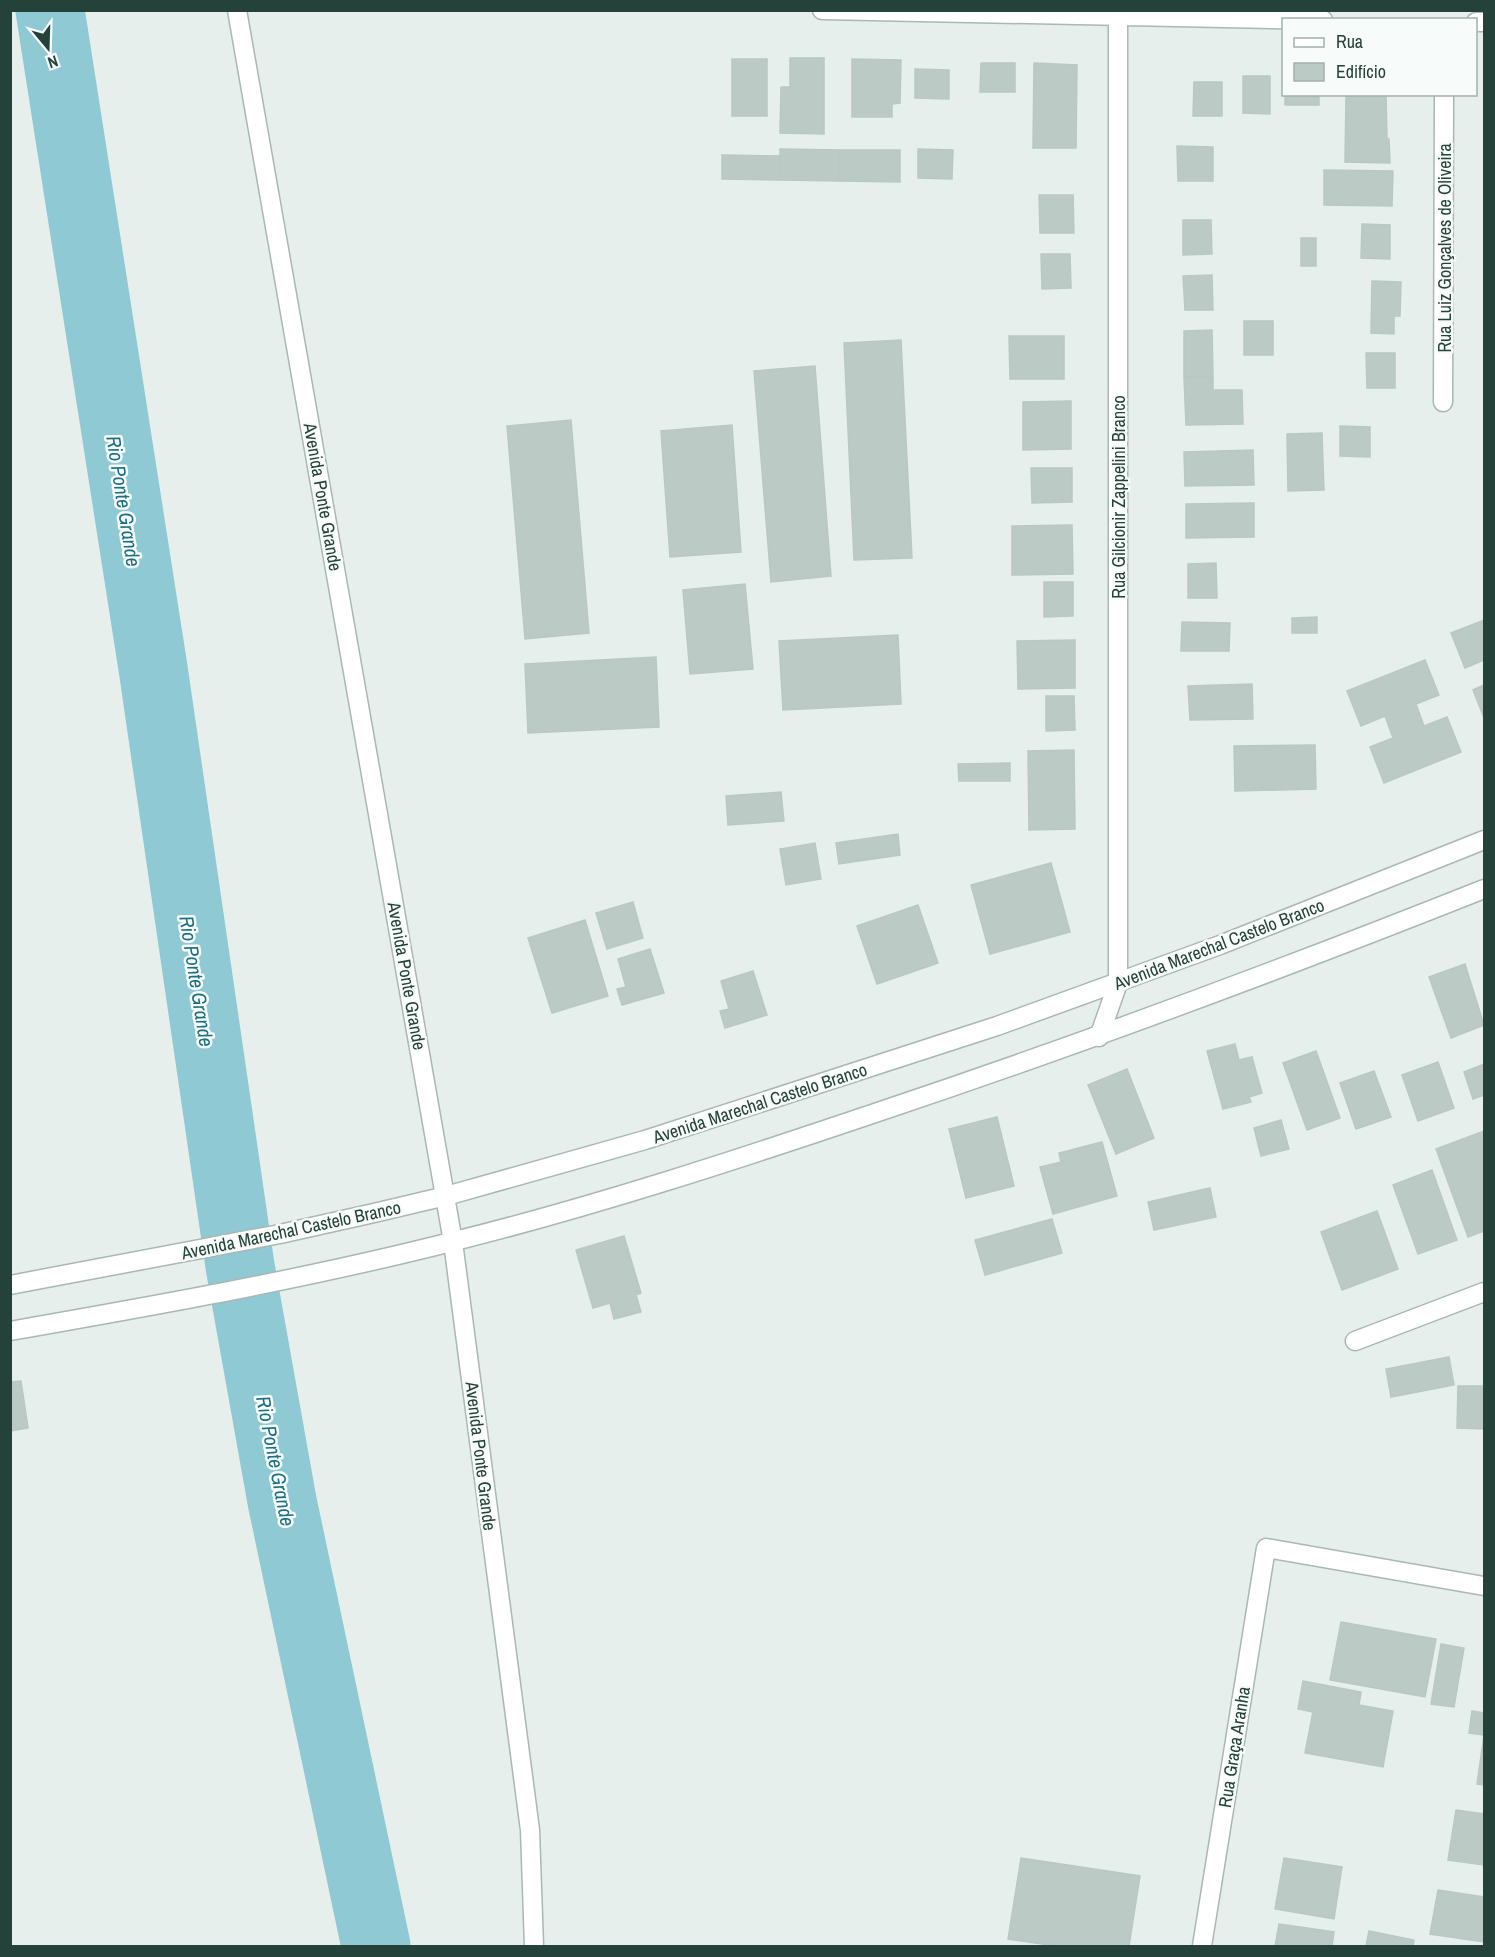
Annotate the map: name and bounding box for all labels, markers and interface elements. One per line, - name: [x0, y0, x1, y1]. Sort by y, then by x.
- north arrow: [18, 18, 78, 78]
- legend: [1282, 18, 1477, 96]
- text: Rua: [1336, 29, 1363, 54]
- text: N: [45, 50, 61, 74]
- text: Edifício: [1336, 59, 1386, 84]
- street label: Rua Luiz Gonçalves de Oliveira: [1432, 143, 1457, 353]
- street label: Rua Gilcionir Zappelini Branco: [1106, 395, 1131, 599]
- street label: Avenida Ponte Grande: [297, 420, 348, 573]
- water label: Rio Ponte Grande: [100, 434, 148, 568]
- street label: Avenida Marechal Castelo Branco: [1109, 892, 1328, 996]
- street label: Avenida Ponte Grande: [381, 899, 432, 1052]
- water label: Rio Ponte Grande: [173, 914, 221, 1048]
- street label: Avenida Marechal Castelo Branco: [649, 1057, 870, 1150]
- street label: Avenida Marechal Castelo Branco: [178, 1195, 403, 1266]
- street label: Avenida Ponte Grande: [459, 1379, 503, 1532]
- water label: Rio Ponte Grande: [250, 1394, 302, 1528]
- street label: Rua Graça Aranha: [1212, 1685, 1256, 1809]

